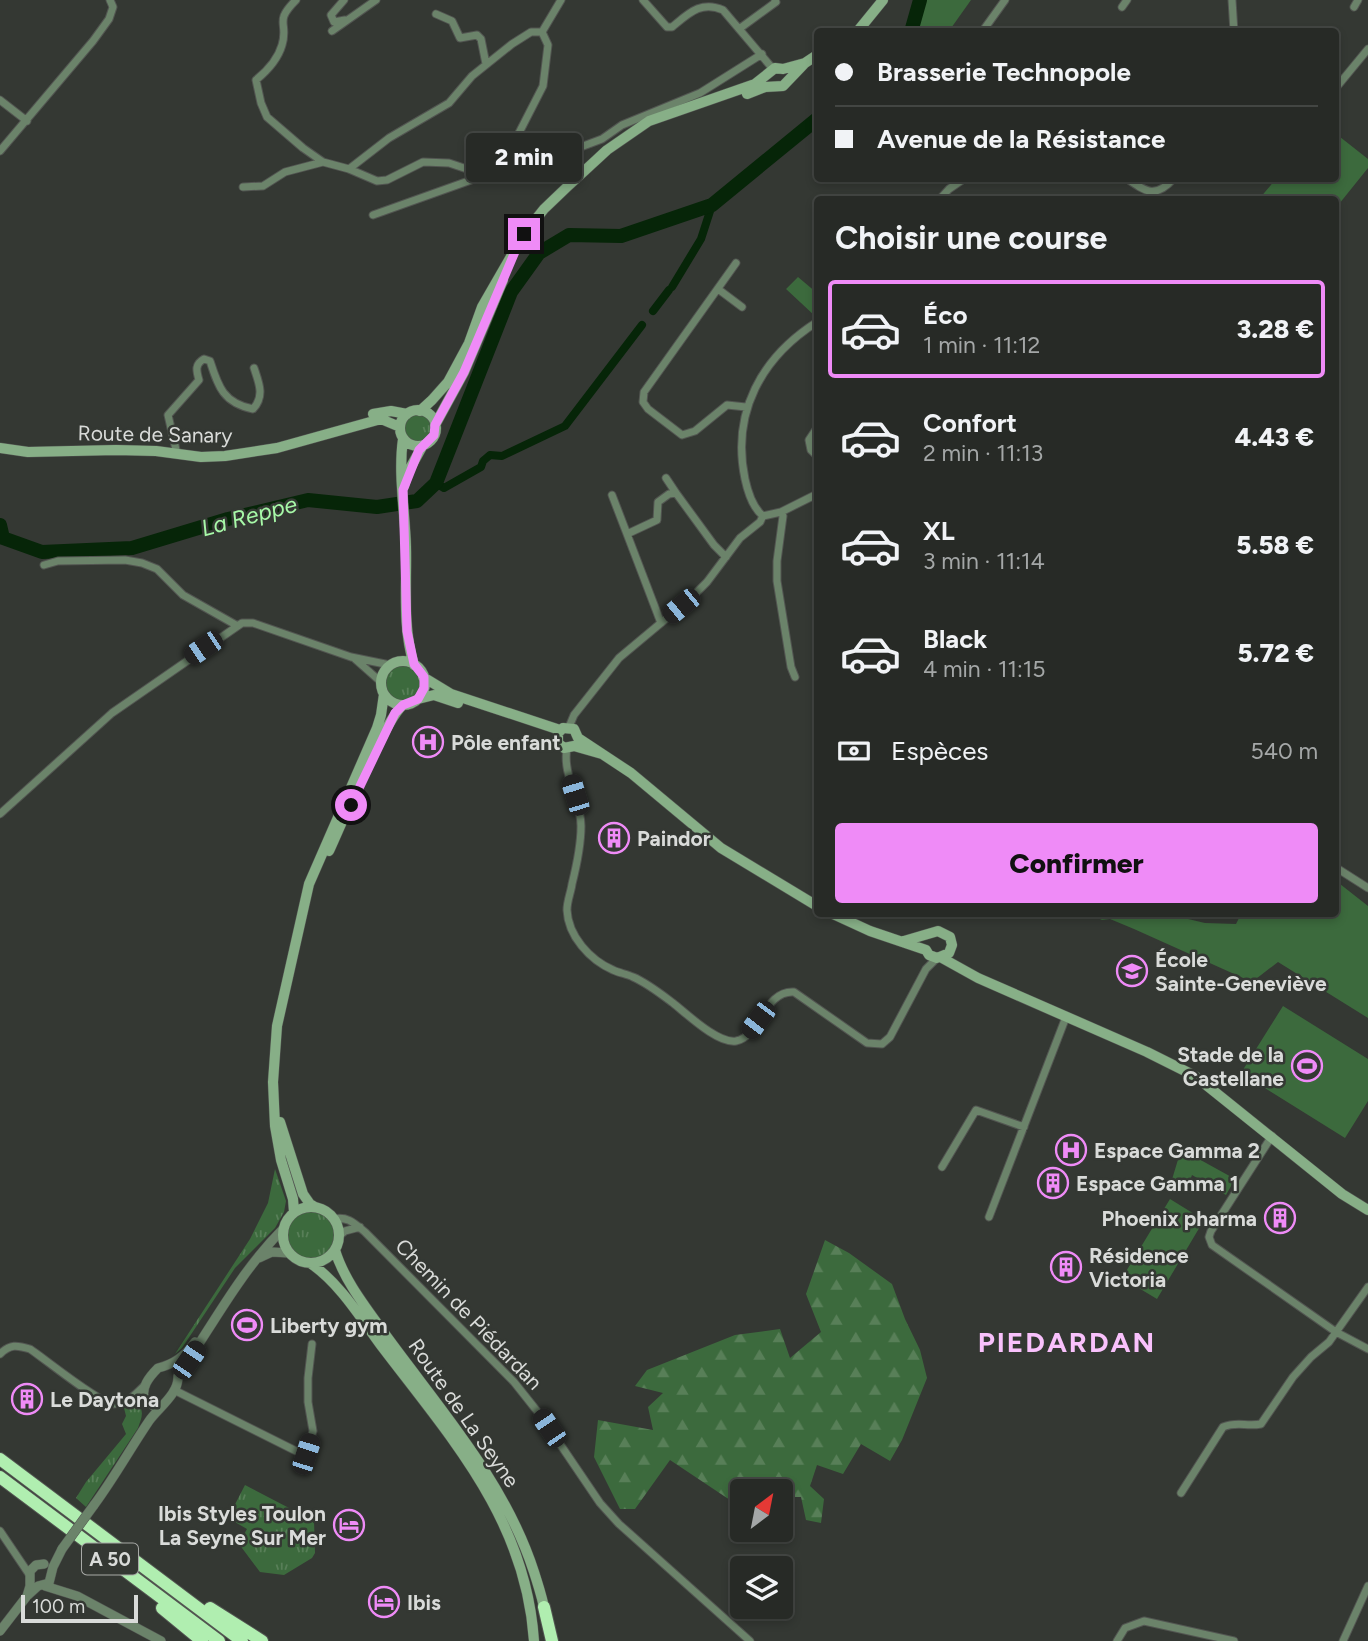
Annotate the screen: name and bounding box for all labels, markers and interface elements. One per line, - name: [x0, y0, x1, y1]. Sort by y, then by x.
- text: Brasserie Technopole: [877, 56, 1131, 88]
- text: Avenue de la Résistance: [877, 123, 1165, 155]
- callout: 2 min: [466, 132, 582, 182]
- text: 2 min: [495, 143, 553, 171]
- route end: [508, 218, 540, 250]
- text: Choisir une course: [835, 219, 1107, 257]
- icon: car: [839, 298, 902, 361]
- text: Éco: [923, 299, 968, 331]
- text: 3.28 €: [1237, 313, 1314, 345]
- text: 1 min · 11:12: [923, 331, 1040, 359]
- icon: car: [839, 406, 902, 469]
- text: Confort: [923, 407, 1017, 439]
- street label: Route de Sanary: [77, 420, 233, 448]
- text: 4.43 €: [1235, 421, 1314, 453]
- text: 2 min · 11:13: [923, 439, 1043, 467]
- water label: La Reppe: [198, 490, 300, 542]
- icon: car: [839, 514, 902, 577]
- text: XL: [923, 515, 955, 547]
- text: 5.58 €: [1236, 529, 1314, 561]
- text: 3 min · 11:14: [923, 547, 1045, 575]
- car: [659, 585, 704, 627]
- icon: car: [839, 622, 902, 685]
- text: Black: [923, 623, 987, 655]
- car: [180, 628, 227, 668]
- text: 5.72 €: [1237, 637, 1314, 669]
- text: 4 min · 11:15: [923, 655, 1045, 683]
- hospital icon: Pôle enfant: [411, 725, 445, 759]
- place label: Pôle enfant: [451, 730, 561, 755]
- icon: cash: [835, 732, 873, 770]
- text: Espèces: [891, 735, 988, 767]
- text: 540 m: [1250, 737, 1318, 765]
- car: [559, 772, 592, 818]
- route start: [335, 789, 367, 821]
- building icon: Paindor: [597, 821, 631, 855]
- button: Confirmer: [835, 823, 1318, 903]
- place label: Paindor: [637, 826, 711, 851]
- place label: École Sainte-Geneviève: [1155, 947, 1327, 996]
- school or university icon: École Sainte-Geneviève: [1115, 954, 1149, 988]
- car: [737, 997, 780, 1043]
- place label: Stade de la Castellane: [1177, 1042, 1284, 1091]
- sports icon: Stade de la Castellane: [1290, 1049, 1324, 1083]
- hospital icon: Espace Gamma 2: [1054, 1133, 1088, 1167]
- place label: Espace Gamma 2: [1094, 1138, 1260, 1163]
- building icon: Espace Gamma 1: [1036, 1166, 1070, 1200]
- place label: Espace Gamma 1: [1076, 1171, 1239, 1196]
- building icon: Phoenix pharma: [1263, 1201, 1297, 1235]
- place label: Phoenix pharma: [1102, 1206, 1257, 1231]
- street label: Chemin de Piédardan: [390, 1233, 548, 1395]
- place label: Résidence Victoria: [1089, 1243, 1189, 1292]
- building icon: Résidence Victoria: [1049, 1250, 1083, 1284]
- sports icon: Liberty gym: [230, 1308, 264, 1342]
- place label: Liberty gym: [270, 1313, 387, 1338]
- district label: PIEDARDAN: [978, 1325, 1156, 1359]
- street label: Route de La Seyne: [403, 1334, 525, 1492]
- car: [169, 1337, 210, 1383]
- building icon: Le Daytona: [10, 1382, 44, 1416]
- place label: Le Daytona: [50, 1387, 159, 1412]
- car: [529, 1405, 570, 1451]
- car: [290, 1431, 323, 1477]
- north arrow: [730, 1479, 793, 1542]
- map controls: [730, 1479, 793, 1619]
- place label: Ibis Styles Toulon La Seyne Sur Mer: [158, 1501, 326, 1550]
- hotel icon: Ibis Styles Toulon La Seyne Sur Mer: [332, 1508, 366, 1542]
- road number: A 50: [82, 1544, 138, 1574]
- button: layers: [730, 1556, 793, 1619]
- hotel icon: Ibis: [367, 1585, 401, 1619]
- place label: Ibis: [407, 1590, 441, 1615]
- scale bar: [21, 1592, 138, 1624]
- text: 100 m: [32, 1595, 85, 1618]

